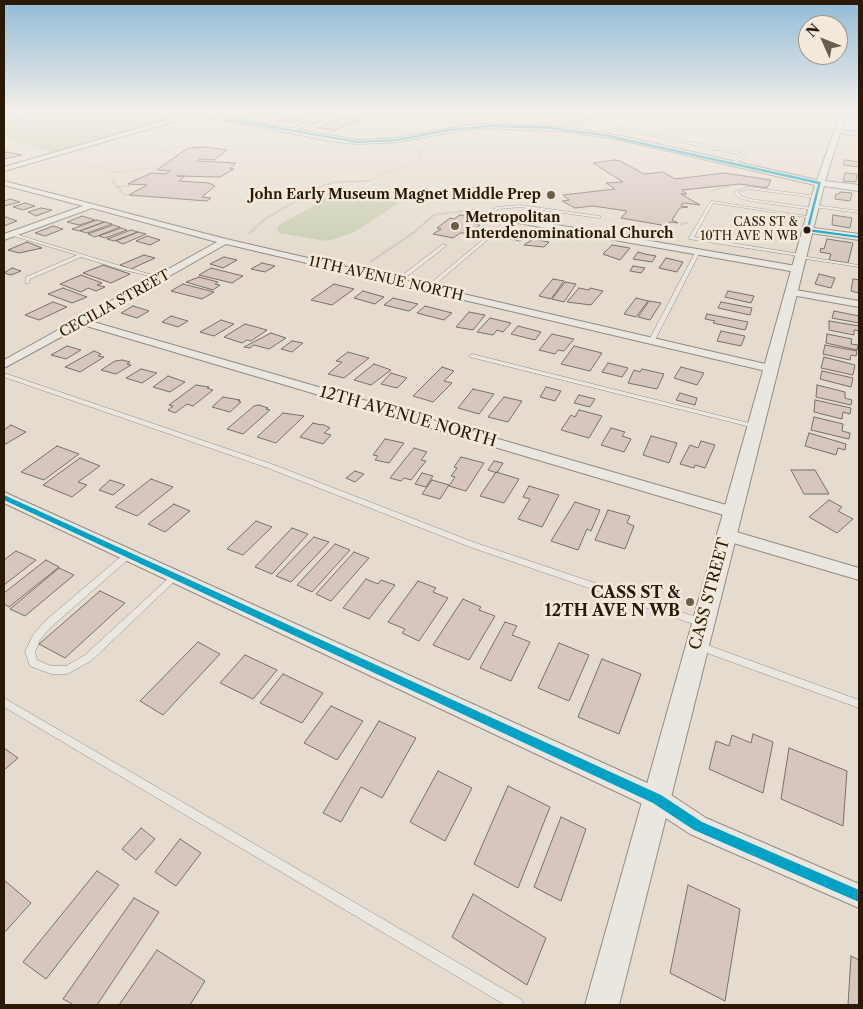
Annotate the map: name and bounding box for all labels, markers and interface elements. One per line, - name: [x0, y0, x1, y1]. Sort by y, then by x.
- north arrow: [798, 15, 848, 65]
- text: N: [802, 20, 824, 41]
- place label: John Early Museum Magnet Middle Prep: [249, 187, 541, 203]
- marker: John Early Museum Magnet Middle Prep: [545, 189, 557, 201]
- place label: Metropolitan Interdenominational Church: [465, 210, 674, 242]
- place label: CASS ST & 10TH AVE N WB: [700, 216, 798, 244]
- marker: Metropolitan Interdenominational Church: [449, 220, 461, 232]
- marker: CASS ST & 10TH AVE N WB: [802, 225, 812, 235]
- street label: 11TH AVENUE NORTH: [307, 253, 465, 305]
- street label: CECILIA STREET: [57, 267, 173, 341]
- street label: 12TH AVENUE NORTH: [317, 383, 499, 451]
- street label: CASS STREET: [686, 536, 734, 652]
- place label: CASS ST & 12TH AVE N WB: [544, 583, 680, 621]
- marker: CASS ST & 12TH AVE N WB: [684, 596, 696, 608]

